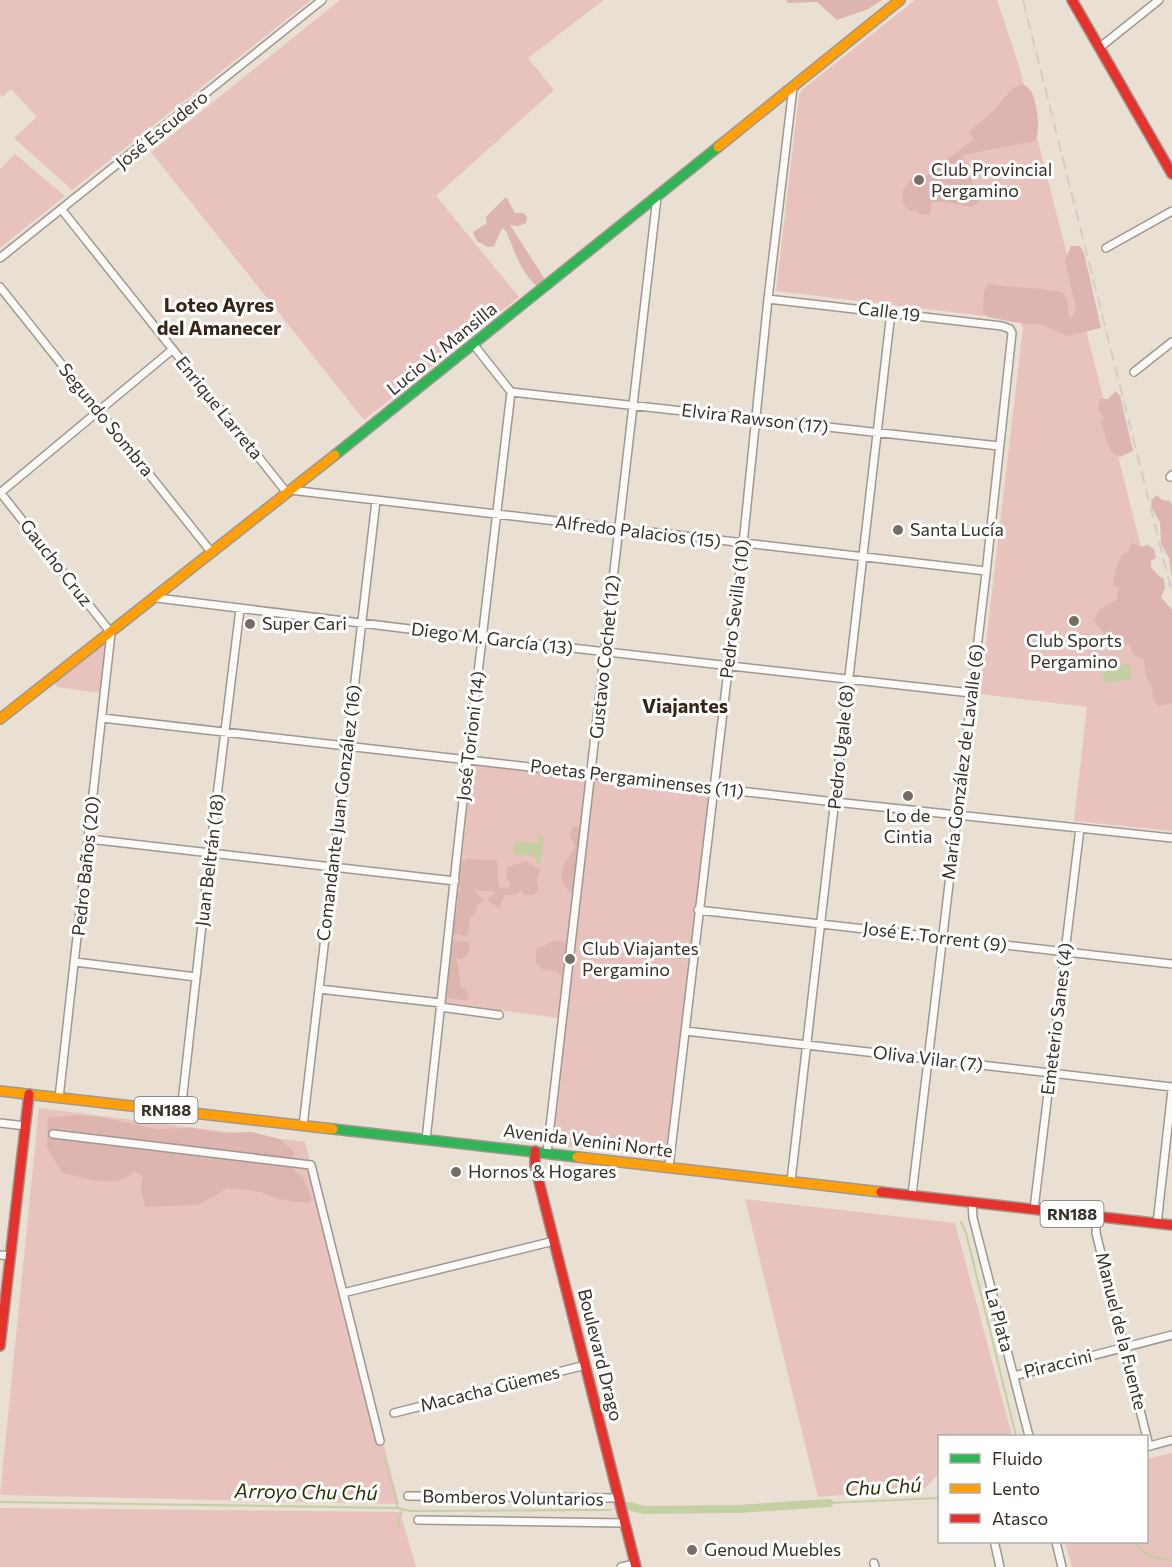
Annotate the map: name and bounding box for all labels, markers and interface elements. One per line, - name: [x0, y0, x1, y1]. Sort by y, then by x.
- street label: José Escudero: [111, 85, 212, 173]
- place label: Club Provincial Pergamino: [931, 158, 1052, 201]
- marker: Club Provincial Pergamino: [912, 173, 926, 187]
- district label: Loteo Ayres del Amanecer: [157, 292, 281, 339]
- street label: Calle 19: [857, 296, 921, 326]
- street label: Lucio V. Mansilla: [382, 297, 501, 399]
- street label: Enrique Larreta: [171, 351, 268, 463]
- street label: Segundo Sombra: [55, 358, 159, 480]
- street label: Elvira Rawson (17): [680, 398, 830, 438]
- street label: Alfredo Palacios (15): [554, 510, 722, 552]
- street label: Gaucho Cruz: [16, 514, 98, 610]
- place label: Santa Lucía: [910, 518, 1004, 540]
- marker: Santa Lucía: [891, 523, 905, 537]
- street label: Pedro Sevilla (10): [715, 538, 753, 680]
- street label: Gustavo Cochet (12): [584, 574, 624, 740]
- place label: Super Cari: [262, 612, 347, 634]
- marker: Club Sports Pergamino: [1067, 614, 1081, 628]
- marker: Super Cari: [243, 617, 257, 631]
- street label: Diego M. García (13): [410, 617, 574, 659]
- place label: Club Sports Pergamino: [1026, 629, 1122, 672]
- street label: María González de Lavalle (6): [937, 643, 987, 881]
- street label: José Torioni (14): [451, 670, 489, 802]
- street label: Pedro Ugale (8): [823, 683, 857, 810]
- street label: Comandante Juan González (16): [311, 684, 365, 942]
- district label: Viajantes: [642, 693, 728, 717]
- street label: Poetas Pergaminenses (11): [529, 754, 745, 802]
- marker: Lo de Cintia: [901, 789, 915, 803]
- street label: Juan Beltrán (18): [190, 792, 228, 927]
- street label: Pedro Baños (20): [67, 795, 103, 937]
- place label: Lo de Cintia: [884, 804, 932, 847]
- street label: José E. Torrent (9): [862, 916, 1008, 956]
- place label: Club Viajantes Pergamino: [582, 937, 699, 980]
- street label: Emeterio Sanes (4): [1036, 941, 1076, 1096]
- marker: Club Viajantes Pergamino: [563, 952, 577, 966]
- street label: Oliva Vilar (7): [872, 1040, 984, 1076]
- road number: RN188: [134, 1097, 198, 1123]
- street label: Avenida Venini Norte: [502, 1119, 674, 1161]
- place label: Hornos & Hogares: [468, 1160, 616, 1182]
- marker: Hornos & Hogares: [449, 1165, 463, 1179]
- road number: RN188: [1040, 1201, 1104, 1227]
- street label: Manuel de la Fuente: [1092, 1250, 1152, 1412]
- street label: La Plata: [981, 1285, 1019, 1354]
- street label: Boulevard Drago: [574, 1286, 628, 1423]
- street label: Piraccini: [1021, 1344, 1094, 1382]
- street label: Macacha Güemes: [418, 1360, 562, 1416]
- legend: [938, 1435, 1148, 1543]
- text: Fluido: [992, 1447, 1043, 1469]
- water label: Chu Chú: [844, 1472, 922, 1500]
- text: Lento: [992, 1477, 1040, 1499]
- water label: Arroyo Chu Chú: [233, 1478, 378, 1504]
- street label: Bomberos Voluntarios: [422, 1484, 604, 1510]
- text: Atasco: [992, 1507, 1048, 1529]
- place label: Genoud Muebles: [704, 1538, 841, 1560]
- marker: Genoud Muebles: [685, 1543, 699, 1557]

